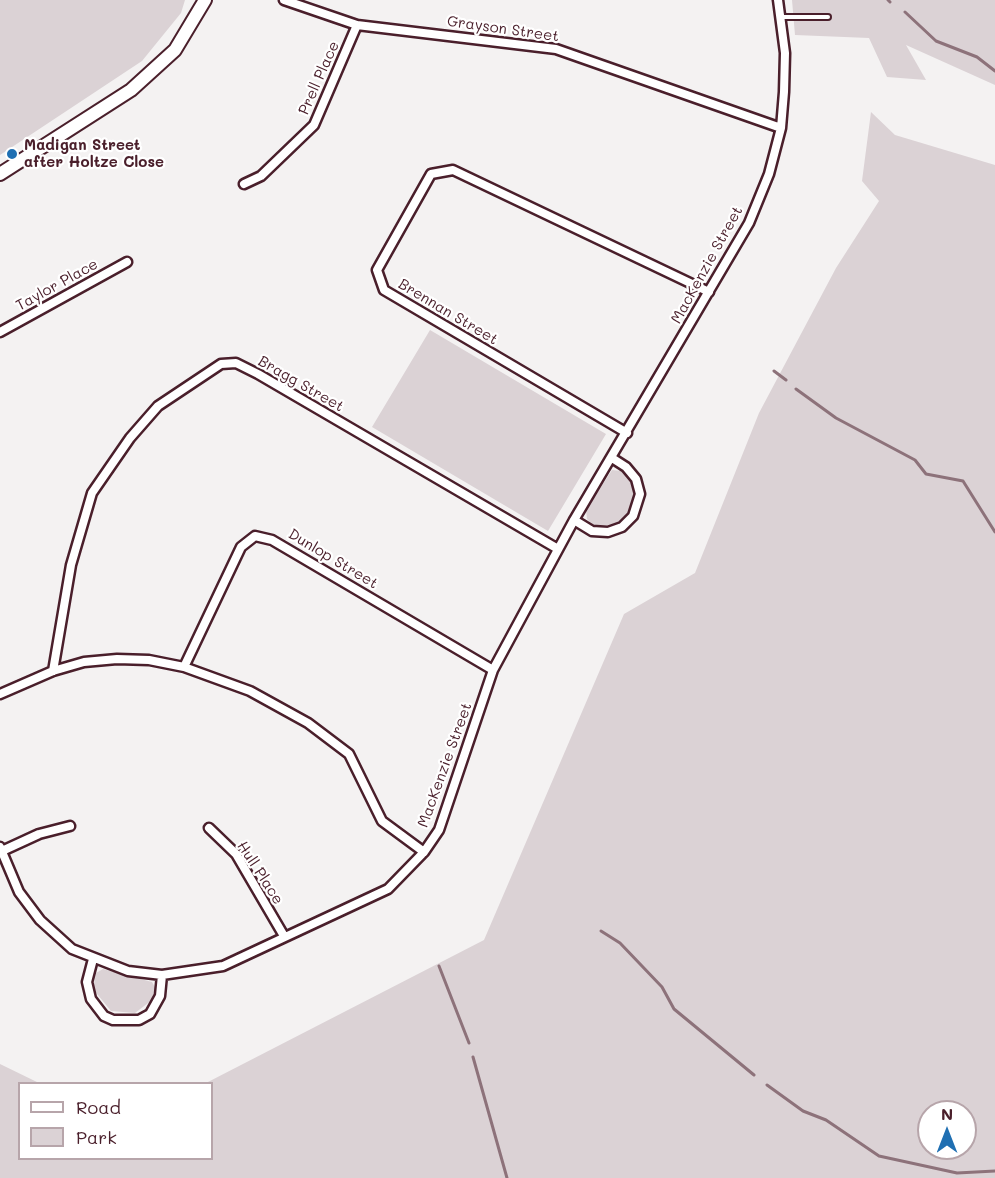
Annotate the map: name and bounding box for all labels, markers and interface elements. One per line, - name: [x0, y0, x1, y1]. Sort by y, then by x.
- street label: Grayson Street: [446, 12, 560, 46]
- street label: Prell Place: [295, 38, 343, 118]
- place label: Madigan Street after Holtze Close: [24, 136, 164, 171]
- marker: Madigan Street after Holtze Close: [5, 147, 19, 161]
- street label: MacKenzie Street: [667, 203, 747, 327]
- street label: Taylor Place: [13, 255, 101, 315]
- street label: Brennan Street: [395, 275, 501, 349]
- street label: Bragg Street: [255, 352, 347, 416]
- street label: Dunlop Street: [285, 525, 381, 593]
- street label: MacKenzie Street: [414, 700, 476, 830]
- street label: Hull Place: [233, 838, 287, 908]
- legend: [18, 1082, 213, 1160]
- text: Road: [76, 1095, 121, 1119]
- north arrow: [917, 1100, 977, 1160]
- text: N: [941, 1103, 953, 1124]
- text: Park: [76, 1125, 117, 1149]

